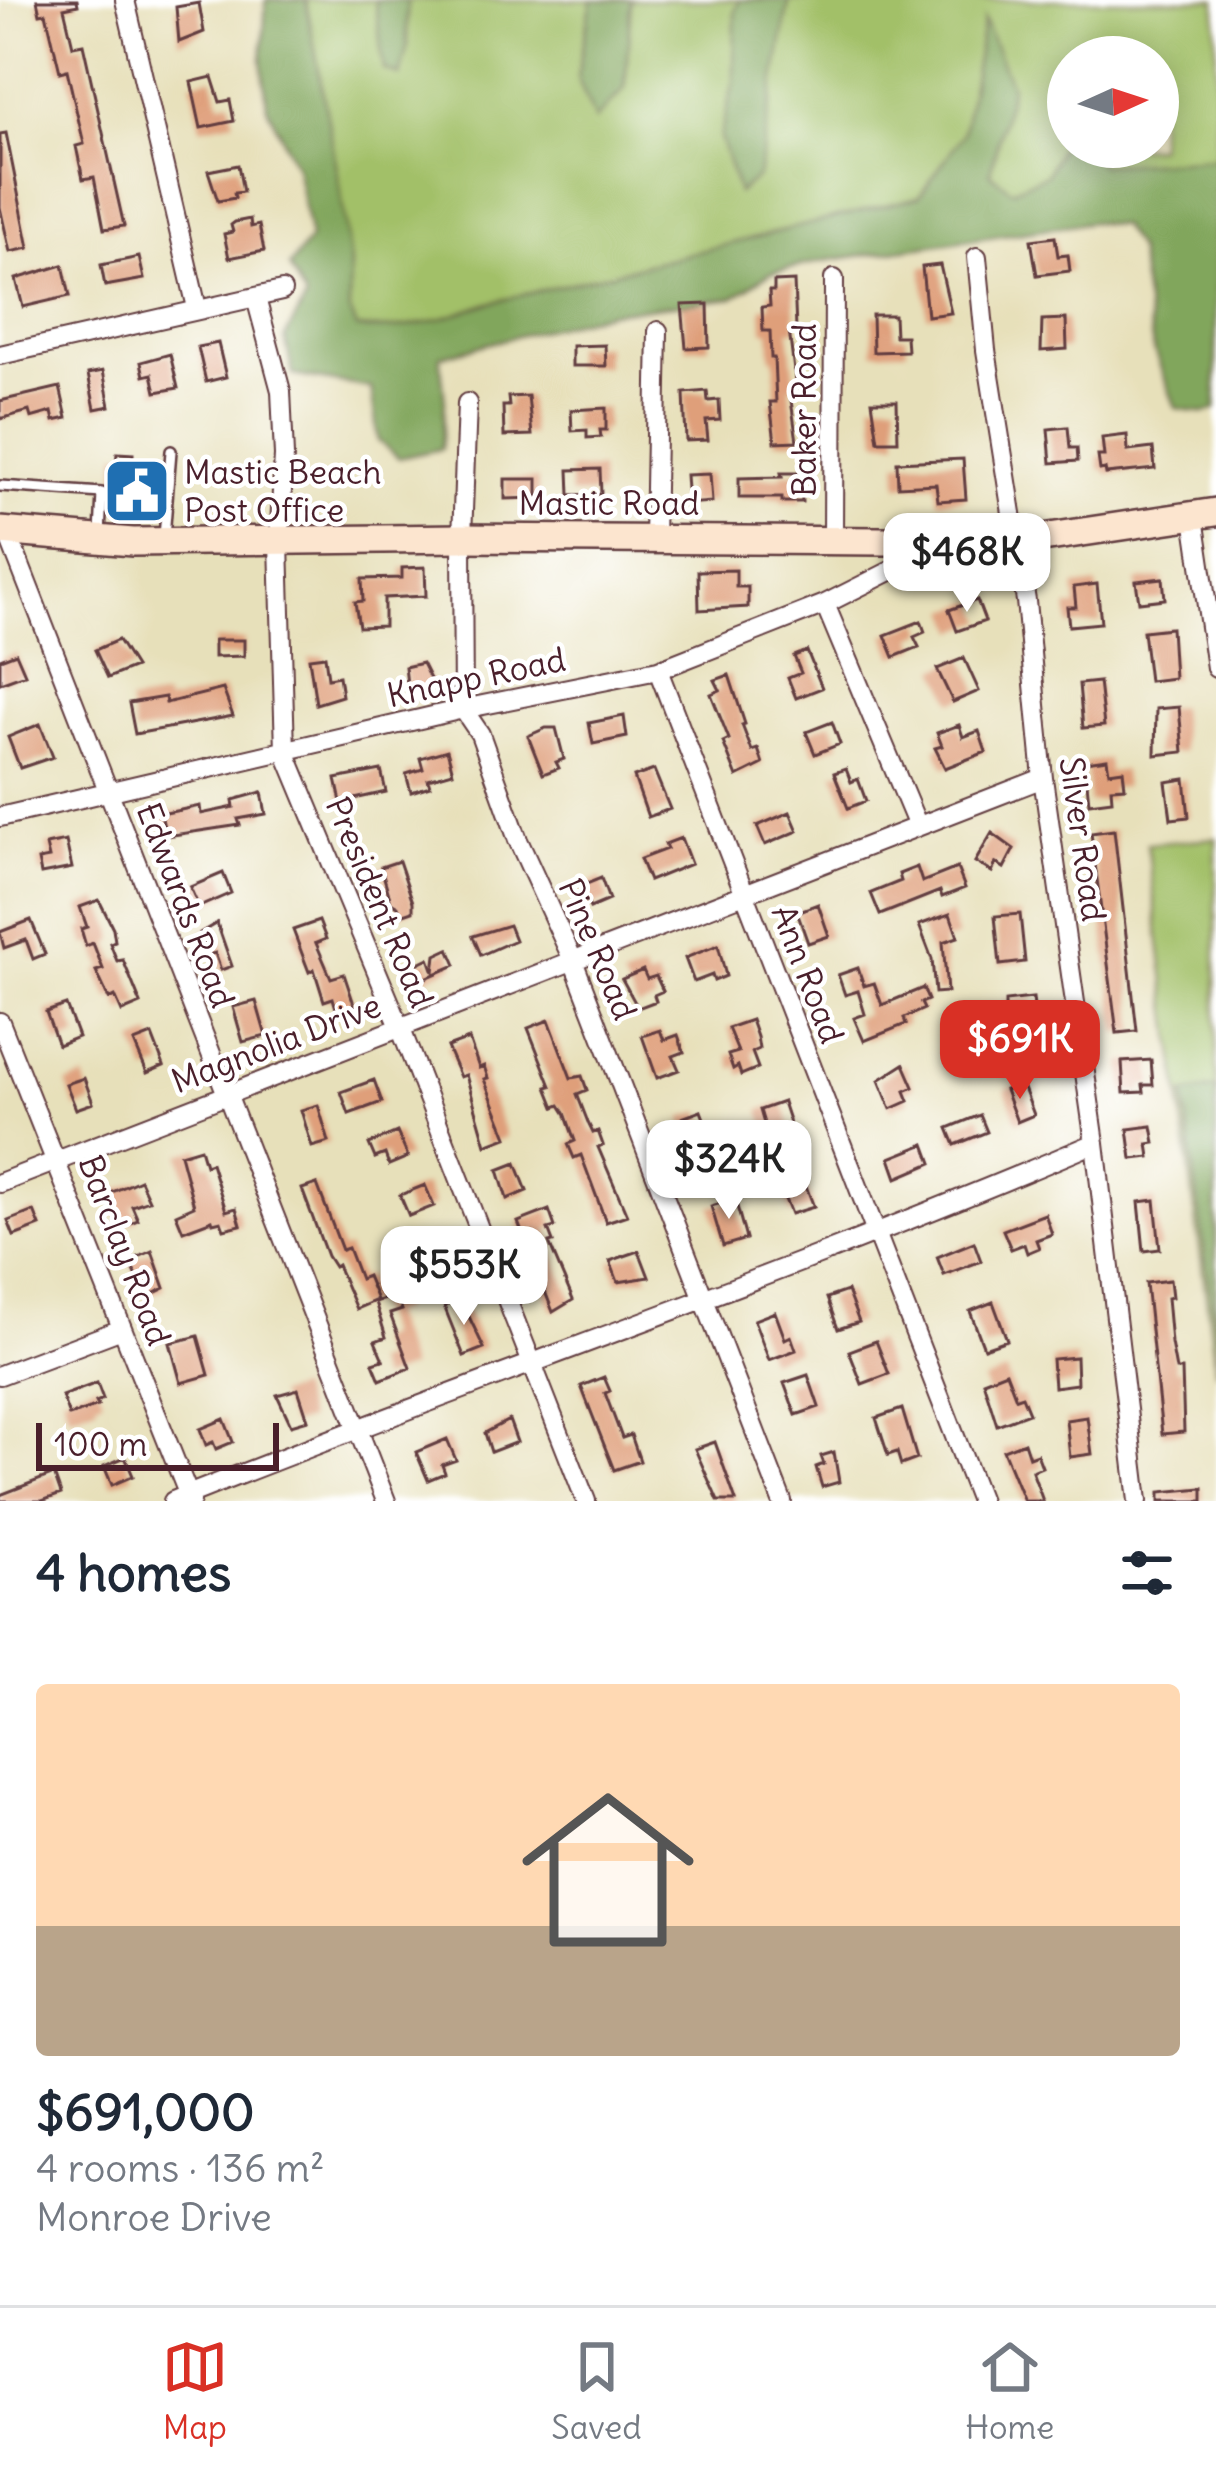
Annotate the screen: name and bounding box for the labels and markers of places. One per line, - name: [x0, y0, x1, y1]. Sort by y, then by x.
- place label: Mastic Beach Post Office: [184, 451, 381, 531]
- public building icon: Mastic Beach Post Office: [102, 456, 172, 526]
- pin: $468K: [883, 513, 1051, 615]
- pin: $691K: [936, 1000, 1104, 1102]
- pin: $324K: [645, 1120, 813, 1222]
- pin: $553K: [380, 1226, 548, 1328]

